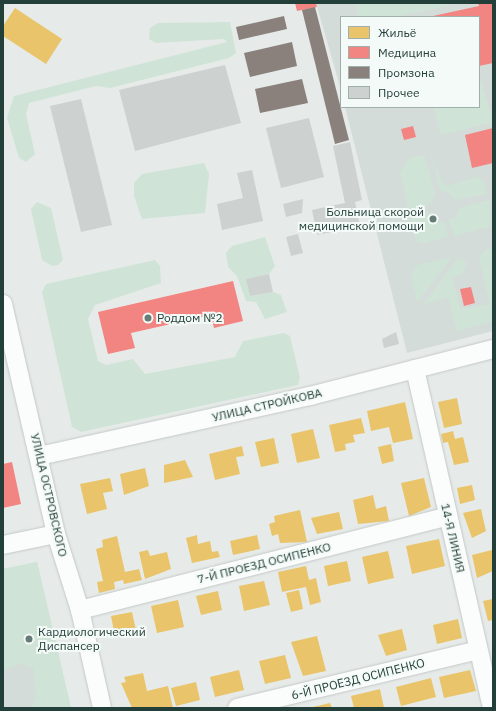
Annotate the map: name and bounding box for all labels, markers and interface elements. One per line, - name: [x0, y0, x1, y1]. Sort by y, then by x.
- legend: [340, 16, 480, 108]
- text: Жильё: [378, 25, 416, 40]
- text: Медицина: [378, 45, 436, 60]
- text: Промзона: [378, 65, 435, 80]
- text: Прочее: [378, 85, 420, 100]
- place label: Больница скорой медицинской помощи: [299, 205, 424, 233]
- marker: Больница скорой медицинской помощи: [427, 213, 439, 225]
- place label: Роддом №2: [157, 311, 223, 325]
- marker: Роддом №2: [142, 312, 154, 324]
- street label: УЛИЦА СТРОЙКОВА: [211, 385, 323, 425]
- street label: УЛИЦА ОСТРОВСКОГО: [28, 432, 70, 558]
- street label: 14-Я ЛИНИЯ: [438, 502, 468, 574]
- street label: 7-Й ПРОЕЗД ОСИПЕНКО: [196, 539, 332, 587]
- place label: Кардиологический Диспансер: [38, 625, 146, 653]
- marker: Кардиологический Диспансер: [23, 633, 35, 645]
- street label: 6-Й ПРОЕЗД ОСИПЕНКО: [290, 655, 426, 703]

